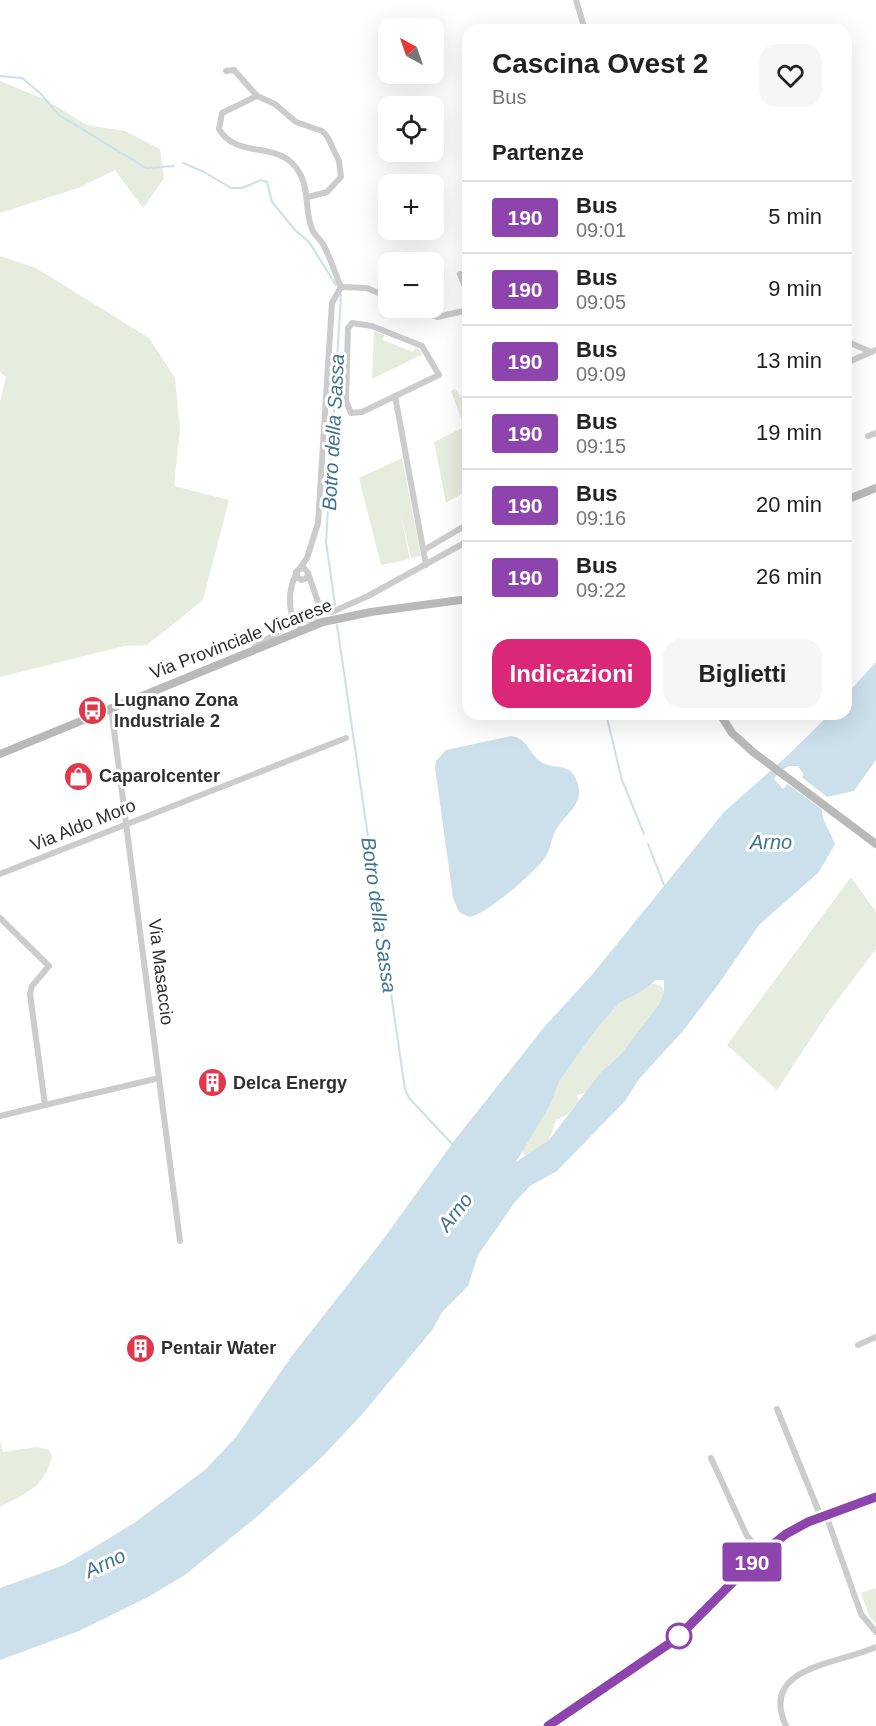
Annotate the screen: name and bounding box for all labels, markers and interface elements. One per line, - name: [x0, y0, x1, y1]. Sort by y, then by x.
- north arrow: [378, 18, 444, 84]
- map controls: [378, 18, 444, 318]
- button: heart: [759, 44, 822, 107]
- text: Cascina Ovest 2: [492, 48, 708, 79]
- text: Bus: [492, 86, 526, 108]
- button: locate: [378, 96, 444, 162]
- text: Partenze: [492, 140, 584, 165]
- button: +: [378, 174, 444, 240]
- text: Bus: [576, 193, 618, 218]
- text: 5 min: [768, 204, 822, 229]
- text: 190: [507, 206, 543, 229]
- text: 09:01: [576, 219, 626, 241]
- button: −: [378, 252, 444, 318]
- text: Bus: [576, 265, 618, 290]
- text: 9 min: [768, 276, 822, 301]
- text: 190: [507, 278, 543, 301]
- text: 09:05: [576, 291, 626, 313]
- text: Bus: [576, 337, 618, 362]
- text: 13 min: [756, 348, 822, 373]
- text: 190: [507, 350, 543, 373]
- water label: Botro della Sassa: [318, 353, 348, 511]
- text: 09:09: [576, 363, 626, 385]
- text: Bus: [576, 409, 618, 434]
- text: 19 min: [756, 420, 822, 445]
- text: 190: [507, 422, 543, 445]
- text: 09:15: [576, 435, 626, 457]
- text: Bus: [576, 481, 618, 506]
- text: 20 min: [756, 492, 822, 517]
- text: 190: [507, 494, 543, 517]
- text: 09:16: [576, 507, 626, 529]
- text: Bus: [576, 553, 618, 578]
- text: 26 min: [756, 564, 822, 589]
- text: 190: [507, 566, 543, 589]
- text: 09:22: [576, 579, 626, 601]
- street label: Via Provinciale Vicarese: [147, 595, 335, 683]
- button: Indicazioni: [492, 639, 651, 708]
- button: Biglietti: [663, 639, 822, 708]
- place label: Lugnano Zona Industriale 2: [114, 690, 239, 731]
- bus stop icon: Lugnano Zona Industriale 2: [77, 694, 109, 726]
- shop icon: Caparolcenter: [62, 760, 94, 792]
- place label: Caparolcenter: [99, 766, 220, 786]
- street label: Via Aldo Moro: [27, 795, 139, 855]
- water label: Arno: [749, 831, 792, 853]
- water label: Botro della Sassa: [357, 836, 401, 994]
- street label: Via Masaccio: [145, 918, 177, 1026]
- building icon: Delca Energy: [196, 1067, 228, 1099]
- place label: Delca Energy: [233, 1073, 347, 1093]
- water label: Arno: [433, 1189, 477, 1236]
- building icon: Pentair Water: [124, 1332, 156, 1364]
- place label: Pentair Water: [161, 1338, 276, 1358]
- line badge: 190: [718, 1542, 786, 1582]
- water label: Arno: [80, 1544, 129, 1582]
- text: 190: [734, 1551, 770, 1574]
- unlabelled marker: [666, 1623, 692, 1649]

